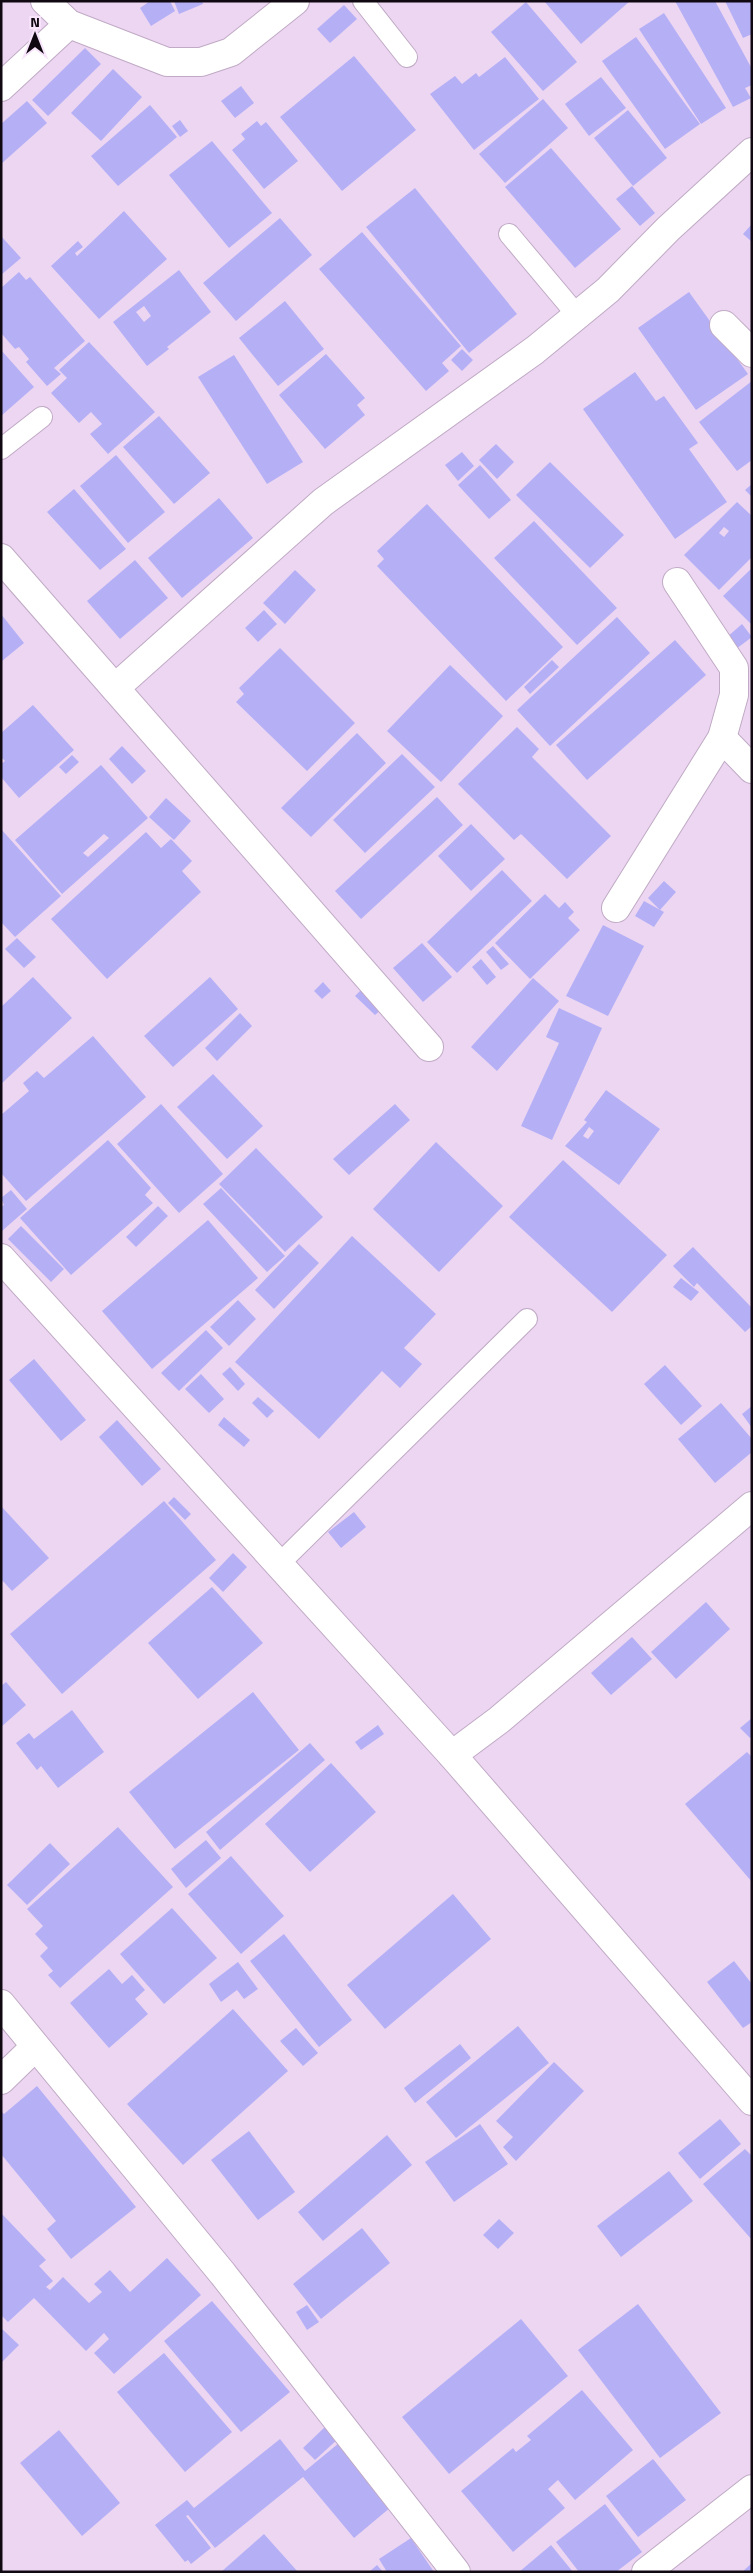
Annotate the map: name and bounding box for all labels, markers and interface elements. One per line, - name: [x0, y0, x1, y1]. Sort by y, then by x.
- north arrow: [10, 10, 60, 60]
- text: N: [30, 11, 40, 32]

